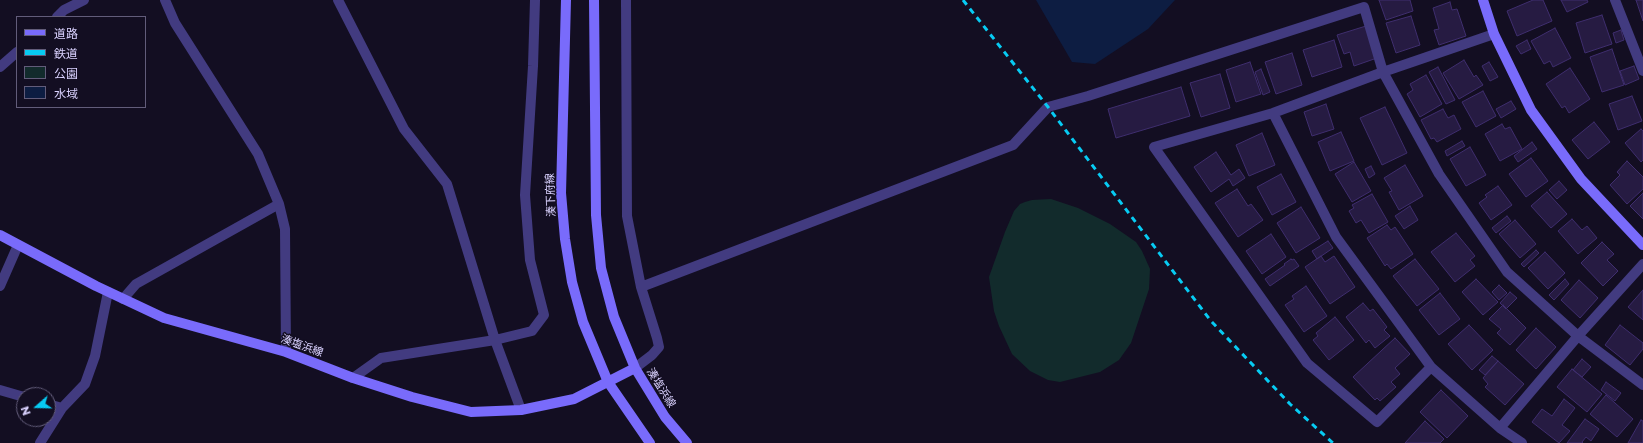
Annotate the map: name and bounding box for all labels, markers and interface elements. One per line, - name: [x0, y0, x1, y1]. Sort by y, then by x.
- legend: [16, 16, 146, 108]
- text: 道路: [54, 26, 78, 41]
- text: 鉄道: [54, 46, 78, 61]
- text: 公園: [54, 66, 78, 81]
- text: 水域: [54, 86, 78, 101]
- street label: 湊下府線: [544, 173, 558, 217]
- street label: 湊塩浜線: [279, 332, 325, 360]
- street label: 湊塩浜線: [644, 366, 678, 410]
- north arrow: [16, 387, 56, 427]
- text: N: [18, 404, 34, 417]

